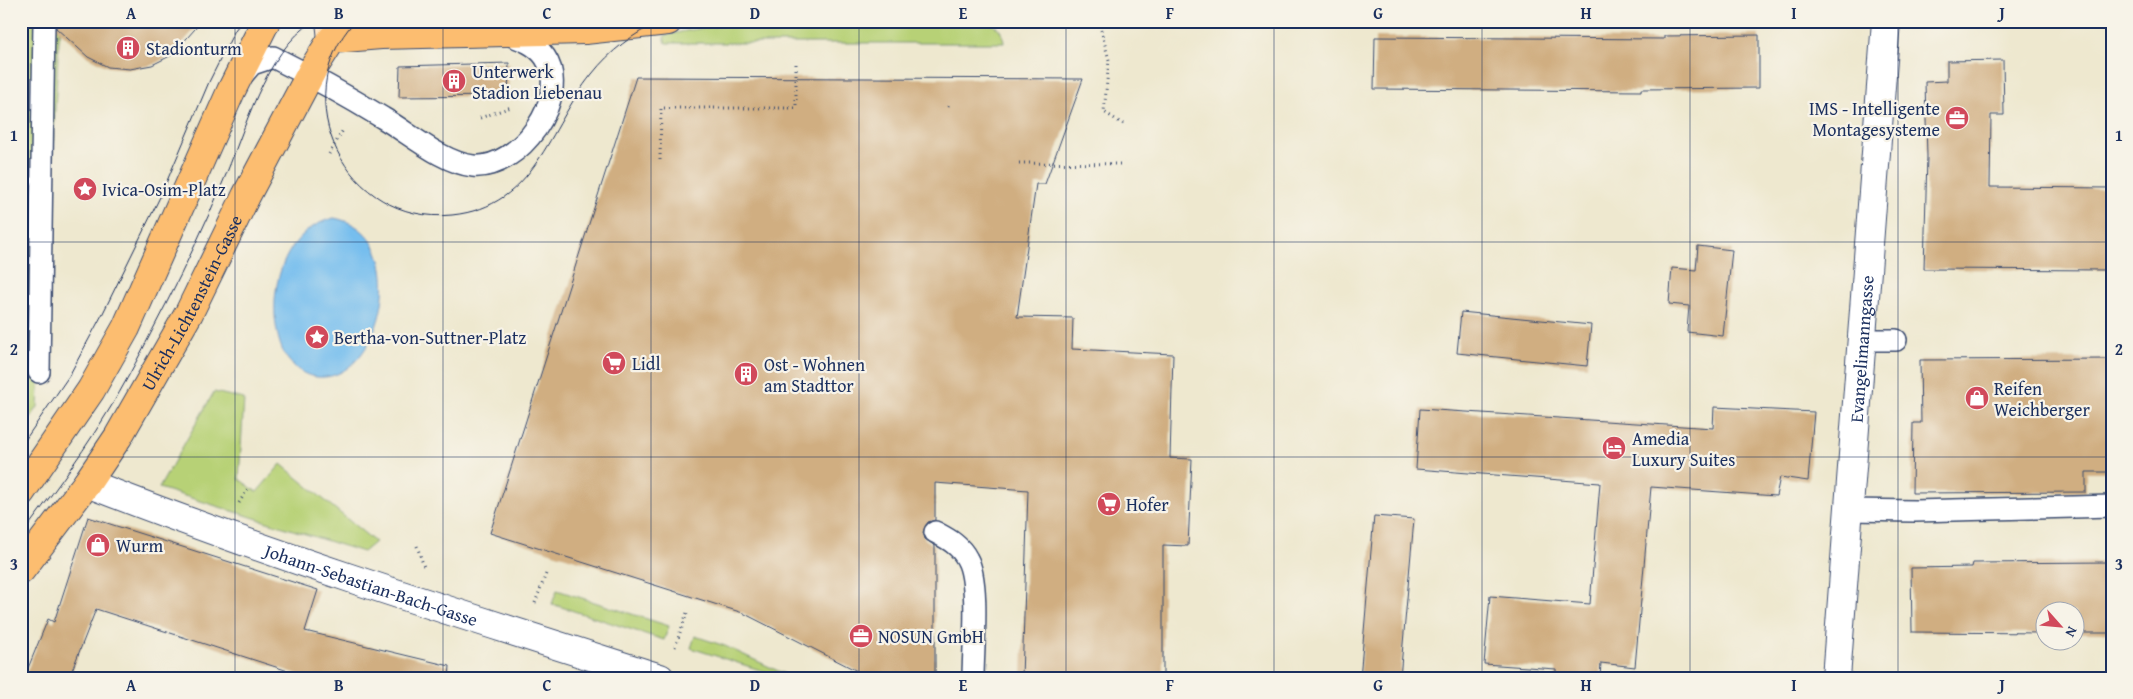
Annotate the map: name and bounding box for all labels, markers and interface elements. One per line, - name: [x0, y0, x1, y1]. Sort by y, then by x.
- text: A: [126, 1, 137, 25]
- text: B: [334, 1, 344, 25]
- text: C: [542, 1, 552, 25]
- text: D: [750, 1, 760, 25]
- text: E: [959, 1, 968, 25]
- text: F: [1166, 1, 1174, 25]
- text: G: [1373, 1, 1383, 25]
- text: H: [1580, 1, 1592, 25]
- text: I: [1791, 1, 1797, 25]
- text: J: [1996, 1, 2005, 25]
- building icon: Stadionturm: [115, 35, 141, 61]
- place label: Stadionturm: [146, 35, 242, 62]
- place label: Unterwerk Stadion Liebenau: [472, 58, 602, 106]
- building icon: Unterwerk Stadion Liebenau: [441, 68, 467, 94]
- place label: IMS - Intelligente Montagesysteme: [1809, 95, 1940, 143]
- office icon: IMS - Intelligente Montagesysteme: [1944, 105, 1970, 131]
- text: 1: [10, 123, 18, 147]
- text: 1: [2115, 123, 2123, 147]
- place icon: Ivica-Osim-Platz: [72, 176, 98, 202]
- place label: Ivica-Osim-Platz: [102, 176, 226, 203]
- street label: Ulrich-Lichtenstein-Gasse: [134, 210, 248, 395]
- street label: Evangelimanngasse: [1842, 274, 1880, 424]
- place icon: Bertha-von-Suttner-Platz: [304, 324, 330, 350]
- place label: Bertha-von-Suttner-Platz: [334, 324, 526, 351]
- text: 2: [10, 337, 18, 361]
- text: 2: [2115, 337, 2123, 361]
- supermarket icon: Lidl: [601, 350, 627, 376]
- place label: Lidl: [632, 350, 661, 377]
- place label: Ost - Wohnen am Stadttor: [764, 351, 865, 399]
- building icon: Ost - Wohnen am Stadttor: [733, 361, 759, 387]
- place label: Reifen Weichberger: [1994, 375, 2090, 423]
- shop icon: Reifen Weichberger: [1964, 385, 1990, 411]
- place label: Amedia Luxury Suites: [1632, 425, 1735, 473]
- hotel icon: Amedia Luxury Suites: [1601, 435, 1627, 461]
- supermarket icon: Hofer: [1096, 491, 1122, 517]
- place label: Hofer: [1126, 491, 1169, 518]
- shop icon: Wurm: [85, 532, 111, 558]
- place label: Wurm: [116, 532, 163, 559]
- street label: Johann-Sebastian-Bach-Gasse: [259, 536, 481, 633]
- text: 3: [10, 552, 18, 576]
- text: 3: [2115, 552, 2123, 576]
- north arrow: [2036, 602, 2086, 652]
- office icon: NOSUN GmbH: [848, 623, 874, 649]
- place label: NOSUN GmbH: [878, 623, 984, 650]
- text: N: [2060, 623, 2083, 641]
- text: A: [126, 673, 137, 697]
- text: B: [334, 673, 344, 697]
- text: C: [542, 673, 552, 697]
- text: D: [750, 673, 760, 697]
- text: E: [959, 673, 968, 697]
- text: F: [1166, 673, 1174, 697]
- text: G: [1373, 673, 1383, 697]
- text: H: [1580, 673, 1592, 697]
- text: I: [1791, 673, 1797, 697]
- text: J: [1996, 673, 2005, 697]

